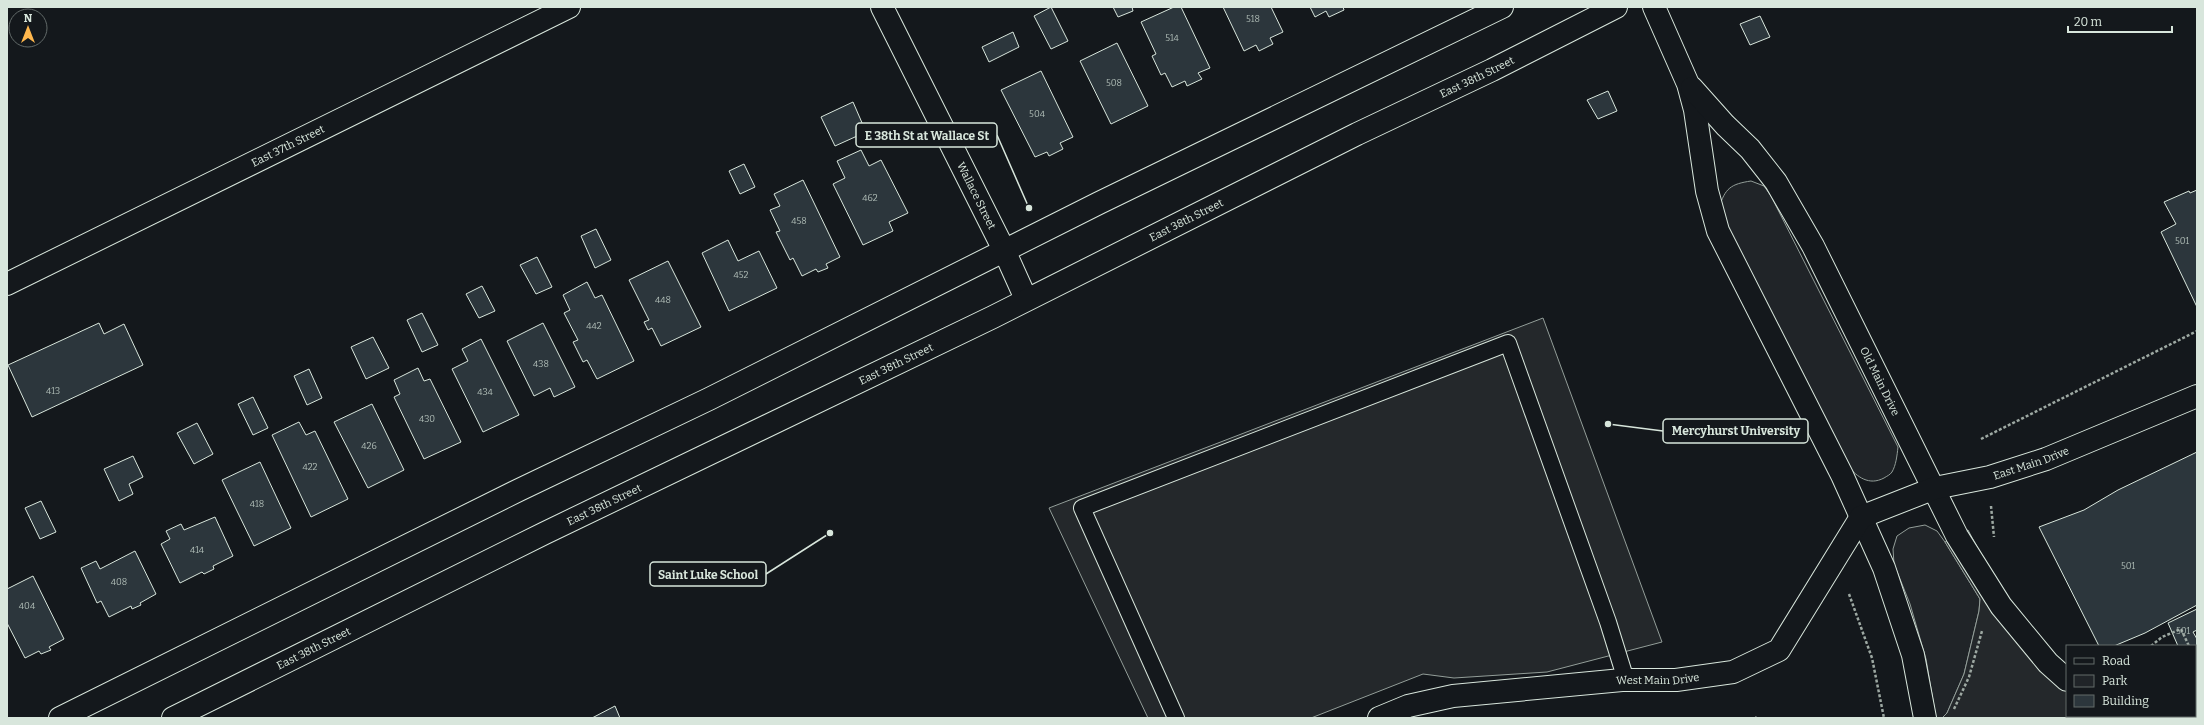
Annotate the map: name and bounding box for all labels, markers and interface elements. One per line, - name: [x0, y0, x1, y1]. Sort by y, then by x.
- north arrow: [8, 8, 48, 48]
- scale bar: [2068, 8, 2172, 34]
- text: N: [24, 12, 33, 25]
- house number: 518: [1246, 14, 1260, 24]
- text: 20 m: [2074, 15, 2103, 29]
- house number: 514: [1165, 33, 1180, 43]
- street label: East 38th Street: [1438, 54, 1516, 101]
- house number: 508: [1106, 78, 1122, 88]
- house number: 504: [1029, 109, 1046, 119]
- street label: East 37th Street: [249, 123, 327, 170]
- callout: E 38th St at Wallace St: [856, 123, 997, 147]
- text: E 38th St at Wallace St: [865, 129, 990, 143]
- street label: Wallace Street: [954, 160, 999, 232]
- house number: 462: [862, 193, 878, 203]
- street label: East 38th Street: [1147, 196, 1225, 244]
- house number: 458: [791, 216, 807, 226]
- house number: 501: [2175, 236, 2189, 246]
- house number: 452: [734, 270, 749, 280]
- house number: 448: [655, 295, 671, 305]
- house number: 442: [586, 321, 602, 331]
- street label: East 38th Street: [857, 341, 935, 388]
- street label: Old Main Drive: [1857, 345, 1902, 418]
- house number: 438: [533, 359, 549, 369]
- house number: 413: [46, 386, 60, 396]
- house number: 434: [477, 387, 494, 397]
- house number: 430: [419, 414, 435, 424]
- callout: Mercyhurst University: [1663, 419, 1808, 443]
- text: Mercyhurst University: [1672, 424, 1801, 438]
- house number: 426: [361, 441, 377, 451]
- street label: East Main Drive: [1992, 444, 2071, 483]
- house number: 422: [302, 462, 318, 472]
- street label: East 38th Street: [565, 482, 644, 528]
- house number: 418: [250, 499, 264, 509]
- house number: 414: [190, 545, 205, 555]
- house number: 501: [2121, 561, 2135, 571]
- callout: Saint Luke School: [650, 562, 766, 586]
- text: Saint Luke School: [658, 568, 758, 582]
- house number: 408: [111, 577, 127, 587]
- house number: 404: [19, 601, 36, 611]
- street label: East 38th Street: [275, 625, 353, 672]
- house number: 501: [2176, 626, 2190, 636]
- legend: [2066, 645, 2196, 717]
- text: Road: [2102, 654, 2130, 668]
- street label: West Main Drive: [1616, 671, 1700, 688]
- text: Park: [2102, 674, 2128, 688]
- text: Building: [2102, 694, 2149, 708]

